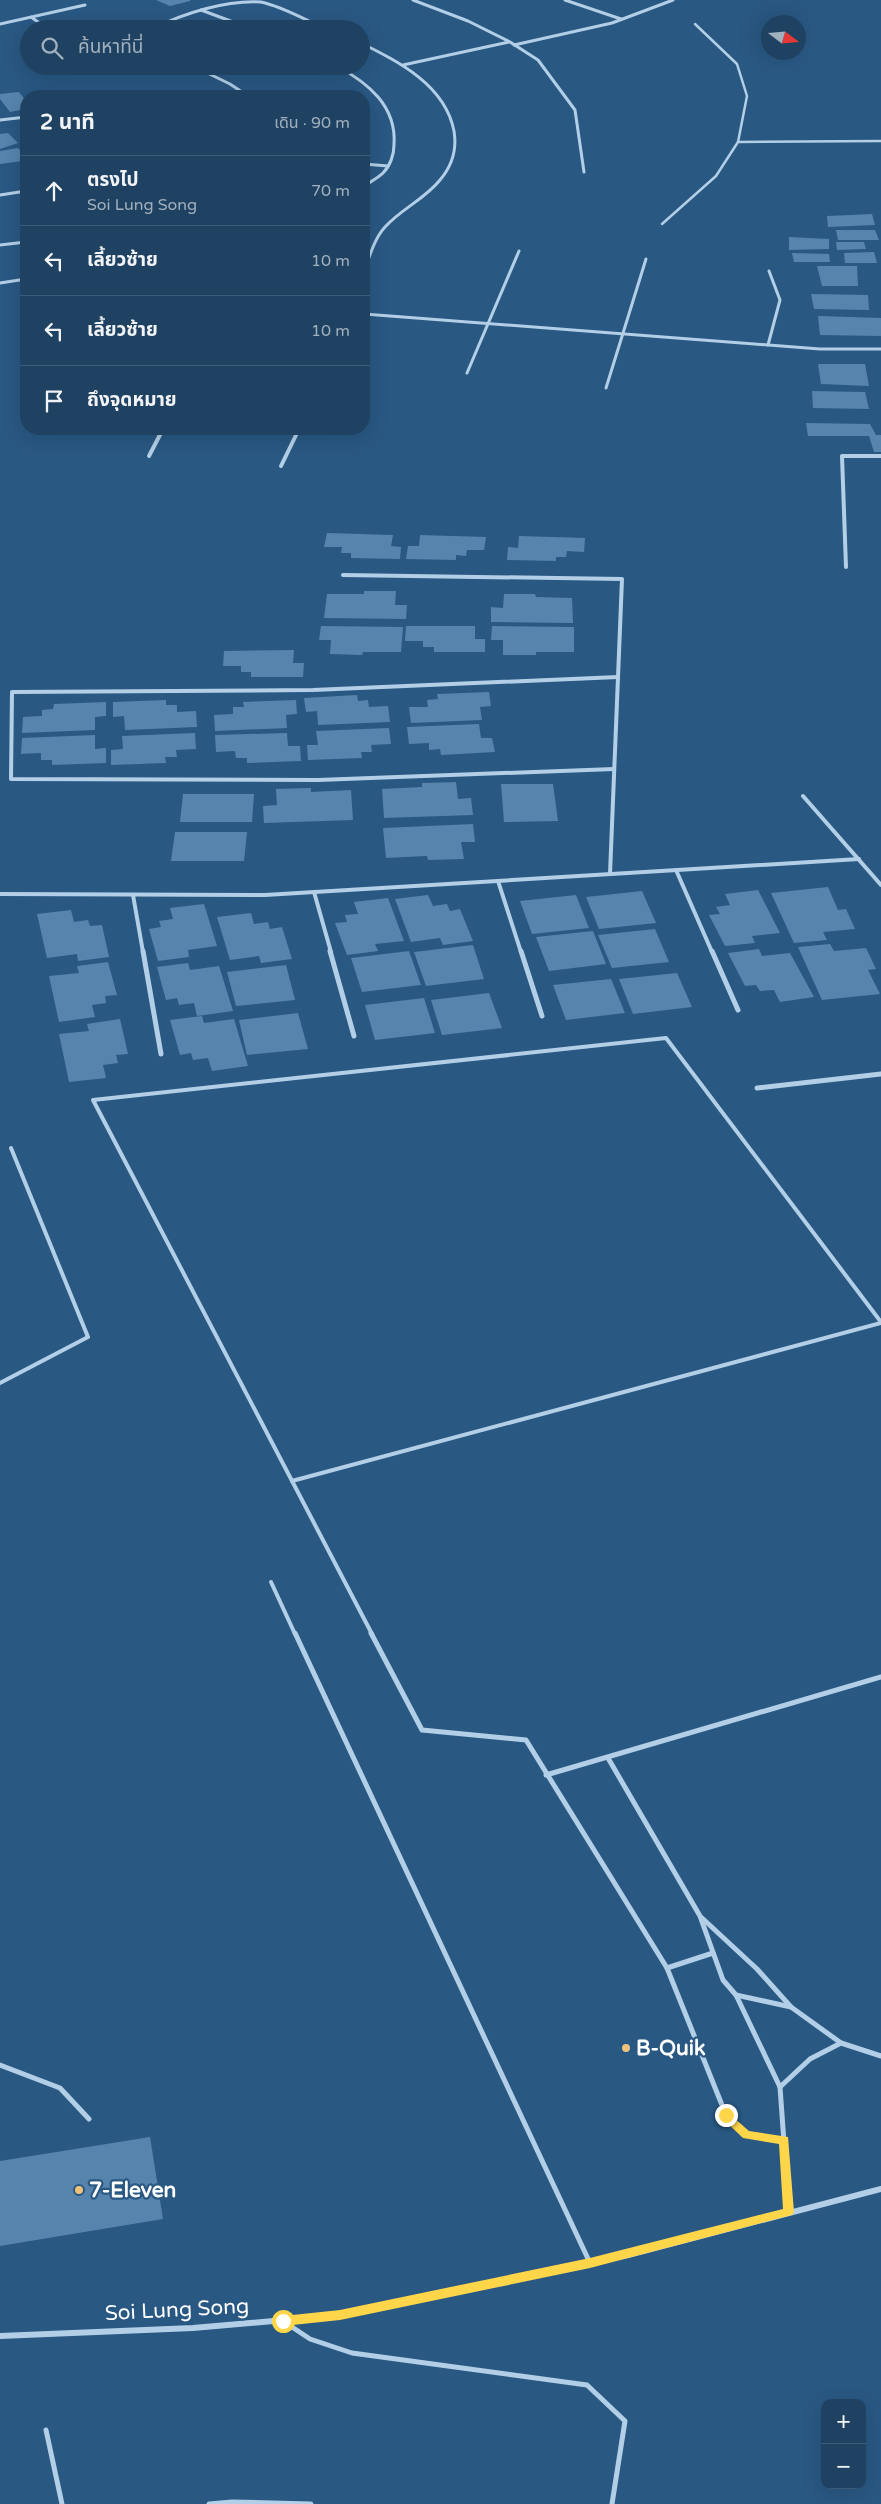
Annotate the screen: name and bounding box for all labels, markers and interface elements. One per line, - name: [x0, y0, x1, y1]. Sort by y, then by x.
- north arrow: [761, 15, 806, 60]
- search box: [20, 20, 370, 75]
- icon: search: [38, 34, 66, 62]
- text: ค้นหาที่นี่: [78, 36, 143, 58]
- text: 2 นาที: [40, 110, 95, 135]
- text: เดิน · 90 m: [274, 113, 350, 133]
- text: ตรงไป: [87, 169, 139, 191]
- icon: ahead: [40, 177, 68, 205]
- text: 70 m: [311, 181, 350, 201]
- text: Soi Lung Song: [87, 195, 197, 215]
- icon: left: [40, 247, 68, 275]
- text: เลี้ยวซ้าย: [87, 249, 158, 271]
- text: 10 m: [311, 251, 350, 271]
- icon: left: [40, 317, 68, 345]
- text: เลี้ยวซ้าย: [87, 319, 158, 341]
- text: 10 m: [311, 321, 350, 341]
- icon: arrive: [40, 387, 68, 415]
- text: ถึงจุดหมาย: [87, 389, 177, 411]
- place label: B-Quik: [636, 2036, 706, 2061]
- marker: B-Quik: [620, 2042, 632, 2054]
- route end: [715, 2104, 738, 2127]
- place label: 7-Eleven: [89, 2178, 176, 2203]
- marker: 7-Eleven: [73, 2184, 85, 2196]
- street label: Soi Lung Song: [104, 2294, 250, 2326]
- route start: [272, 2310, 295, 2333]
- map controls: [821, 2399, 866, 2489]
- button: +: [821, 2399, 866, 2444]
- button: −: [821, 2444, 866, 2489]

